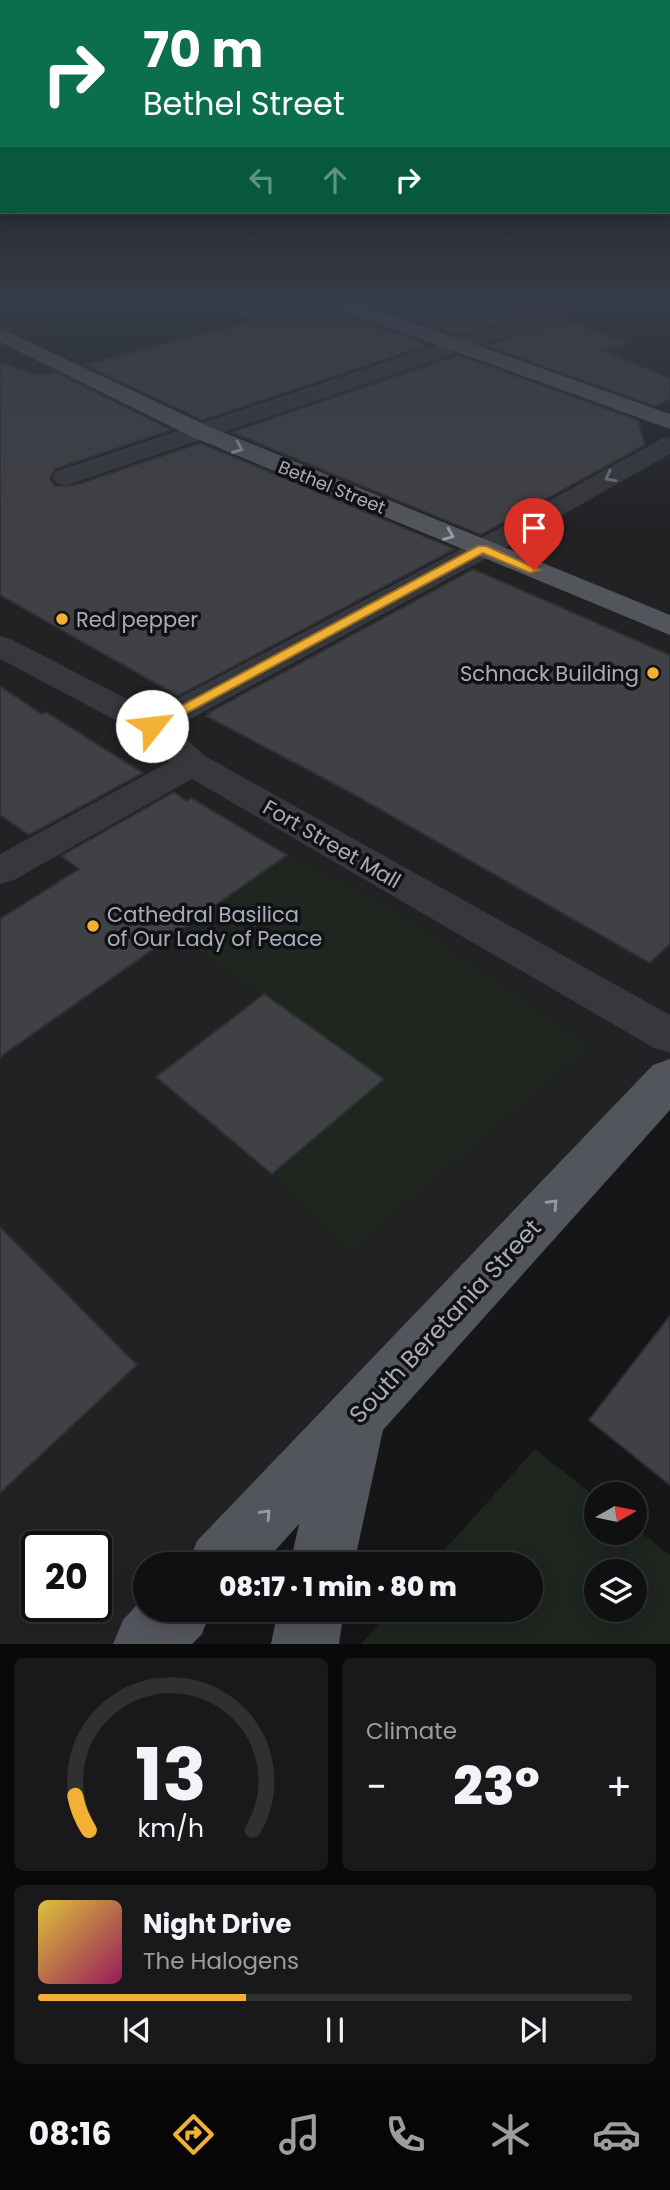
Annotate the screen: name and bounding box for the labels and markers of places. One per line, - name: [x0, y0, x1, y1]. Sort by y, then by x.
- pin: [504, 498, 564, 570]
- place label: Red pepper: [76, 605, 198, 634]
- marker: Red pepper: [54, 611, 70, 627]
- place label: Schnack Building: [460, 659, 639, 688]
- marker: Schnack Building: [645, 665, 661, 681]
- place label: Cathedral Basilica of Our Lady of Peace: [107, 900, 322, 953]
- marker: Cathedral Basilica of Our Lady of Peace: [85, 918, 101, 934]

